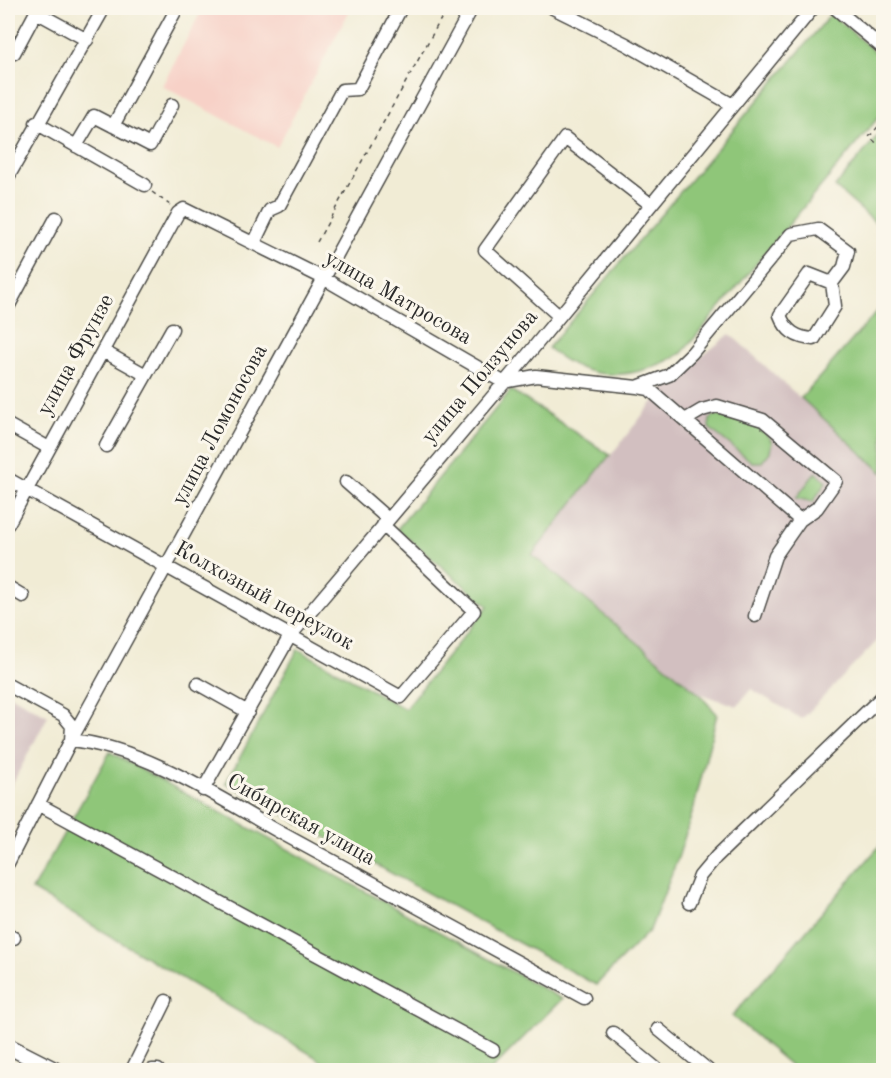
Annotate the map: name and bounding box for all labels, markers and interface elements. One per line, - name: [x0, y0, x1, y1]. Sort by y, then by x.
- street label: улица Матросова: [320, 247, 476, 349]
- street label: улица Фрунзе: [34, 291, 118, 419]
- street label: улица Ползунова: [418, 306, 542, 448]
- street label: улица Ломоносова: [168, 341, 272, 509]
- street label: Колхозный переулок: [171, 538, 357, 654]
- street label: Сибирская улица: [223, 770, 379, 870]

